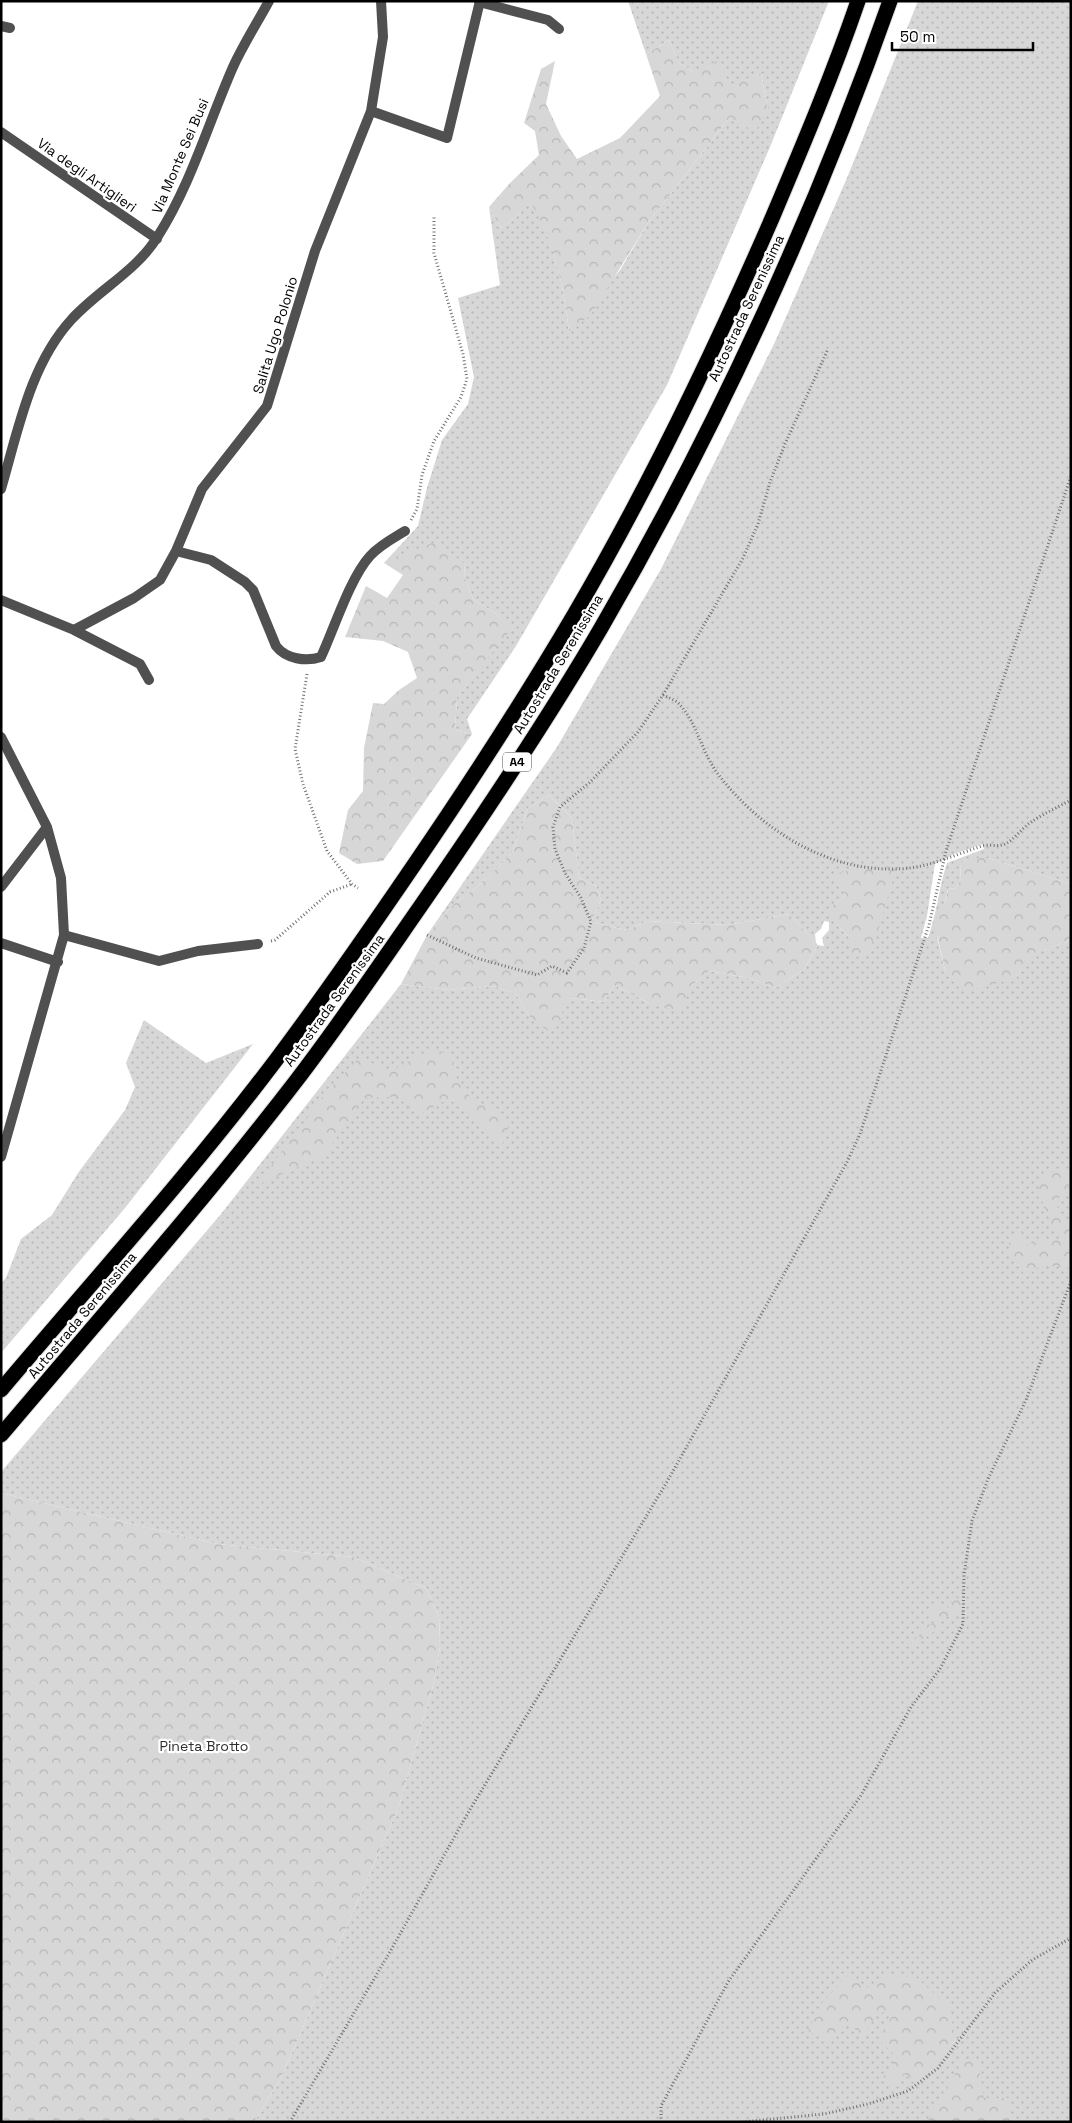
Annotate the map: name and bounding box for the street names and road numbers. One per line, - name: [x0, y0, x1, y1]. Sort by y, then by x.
- street label: Via Monte Sei Busi: [148, 96, 212, 216]
- street label: Via degli Artiglieri: [34, 134, 140, 216]
- street label: Autostrada Serenissima: [704, 232, 788, 384]
- street label: Salita Ugo Polonio: [249, 274, 301, 396]
- street label: Autostrada Serenissima: [509, 591, 607, 737]
- road number: A4: [503, 752, 531, 772]
- street label: Autostrada Serenissima: [280, 930, 388, 1070]
- street label: Autostrada Serenissima: [24, 1248, 140, 1382]

